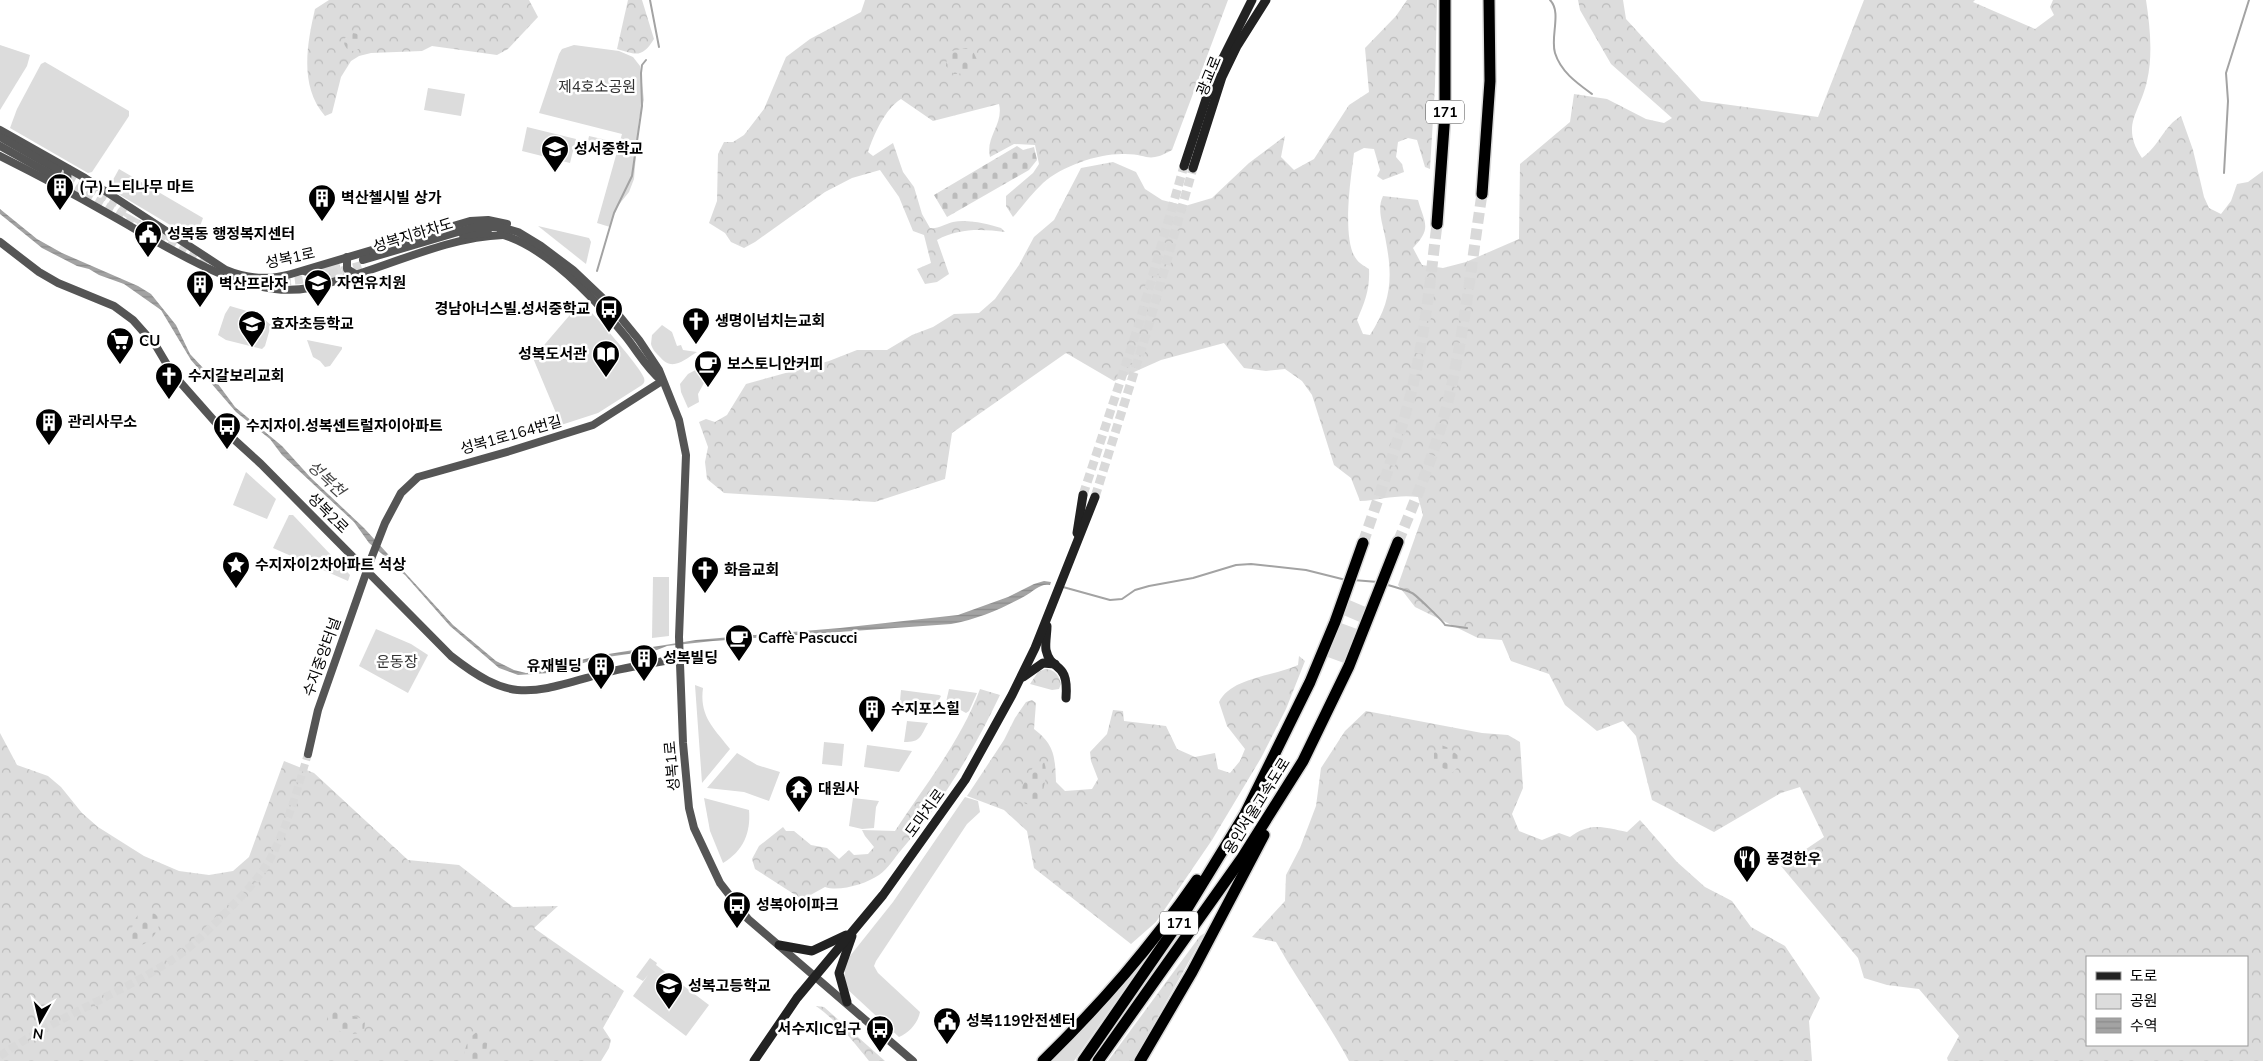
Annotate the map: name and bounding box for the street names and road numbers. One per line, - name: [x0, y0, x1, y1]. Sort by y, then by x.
- street label: 광교로: [1192, 53, 1226, 99]
- road number: 171: [1426, 100, 1464, 124]
- street label: 성복지하차도: [370, 213, 456, 257]
- street label: 성복1로: [263, 243, 317, 273]
- street label: 성복1로164번길: [458, 411, 564, 459]
- street label: 성복2로: [303, 488, 353, 538]
- street label: 수지중앙터널: [298, 615, 346, 699]
- street label: 성복1로: [660, 740, 684, 792]
- street label: 용인서울고속도로: [1219, 754, 1295, 858]
- street label: 도마치로: [901, 785, 949, 841]
- road number: 171: [1160, 911, 1198, 934]

